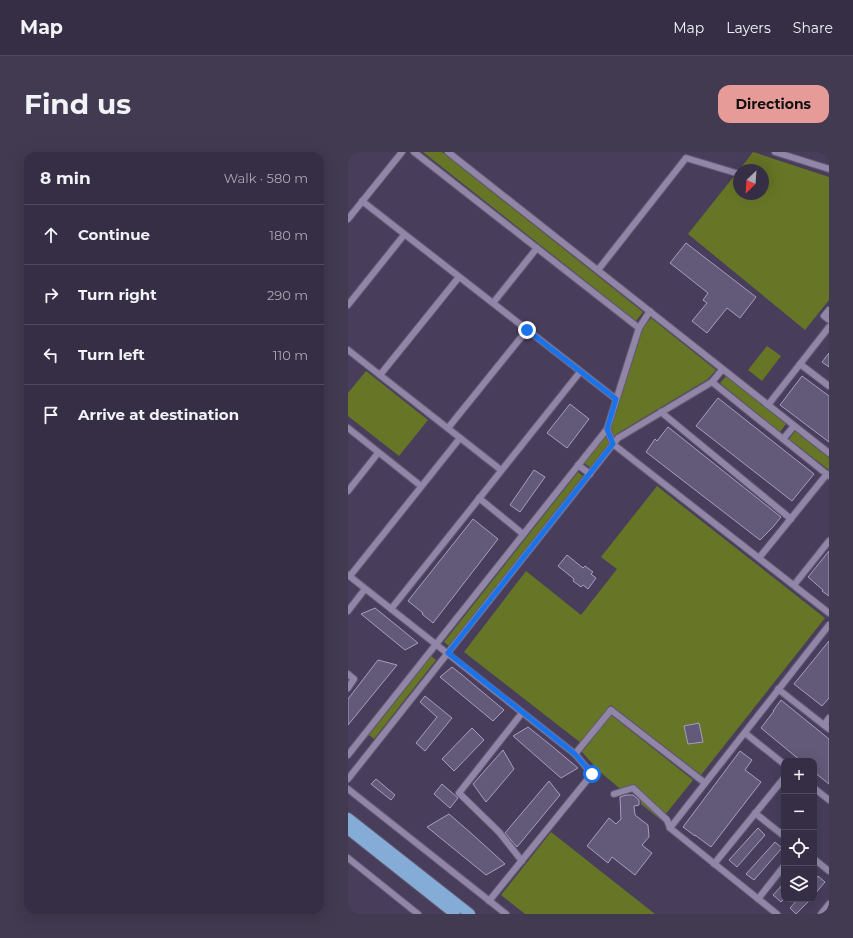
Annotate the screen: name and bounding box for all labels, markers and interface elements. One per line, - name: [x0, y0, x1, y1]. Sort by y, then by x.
- text: Map: [20, 16, 63, 39]
- text: Map: [673, 19, 704, 37]
- text: Layers: [726, 19, 771, 37]
- text: Share: [793, 19, 833, 37]
- button: Directions: [718, 85, 829, 123]
- text: Find us: [24, 87, 131, 121]
- north arrow: [733, 164, 769, 200]
- text: 8 min: [40, 168, 91, 188]
- text: Walk · 580 m: [224, 170, 308, 186]
- icon: ahead: [40, 224, 62, 246]
- text: Continue: [78, 225, 150, 244]
- text: 180 m: [269, 227, 308, 243]
- icon: right: [40, 284, 62, 306]
- text: Turn right: [78, 285, 157, 304]
- text: 290 m: [267, 287, 308, 303]
- route end: [518, 321, 536, 339]
- icon: left: [40, 344, 62, 366]
- text: Turn left: [78, 345, 145, 364]
- text: 110 m: [273, 347, 308, 363]
- icon: arrive: [40, 404, 62, 426]
- text: Arrive at destination: [78, 405, 239, 424]
- map controls: [781, 758, 817, 902]
- button: +: [781, 758, 817, 794]
- route start: [583, 765, 601, 783]
- button: −: [781, 794, 817, 830]
- button: locate: [781, 830, 817, 866]
- button: layers: [781, 866, 817, 902]

